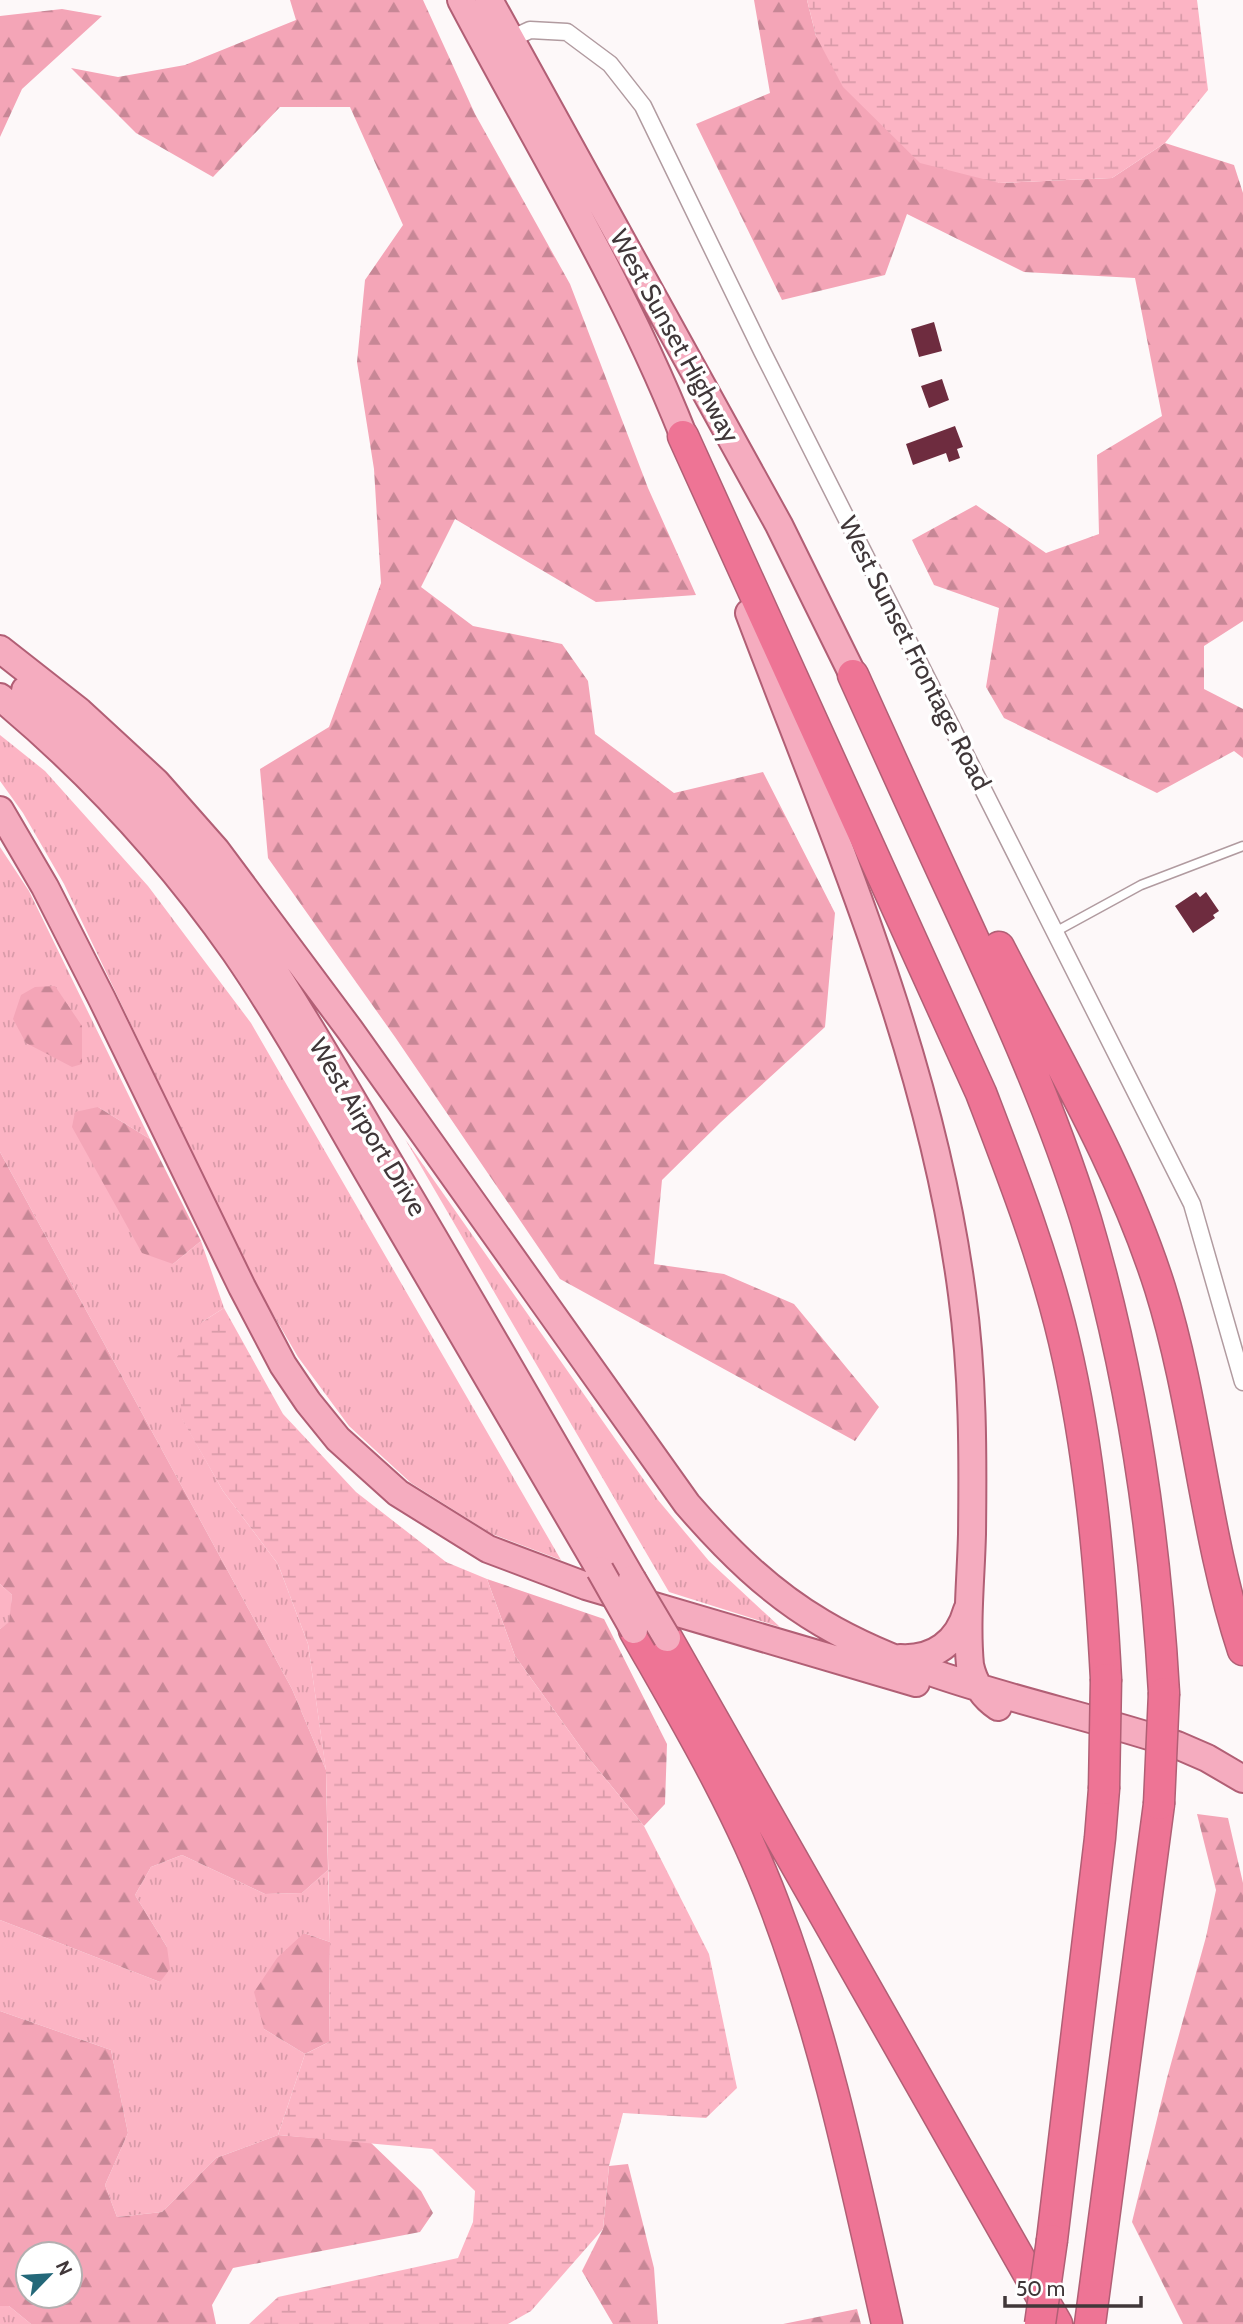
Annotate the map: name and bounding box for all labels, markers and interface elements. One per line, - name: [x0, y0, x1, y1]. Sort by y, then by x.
- street label: West Sunset Highway: [603, 224, 747, 448]
- street label: West Sunset Frontage Road: [832, 511, 998, 795]
- street label: West Airport Drive: [302, 1032, 434, 1222]
- north arrow: [14, 2240, 84, 2310]
- text: N: [51, 2257, 77, 2279]
- scale bar: [1005, 2264, 1142, 2308]
- text: 50 m: [1016, 2276, 1065, 2301]

